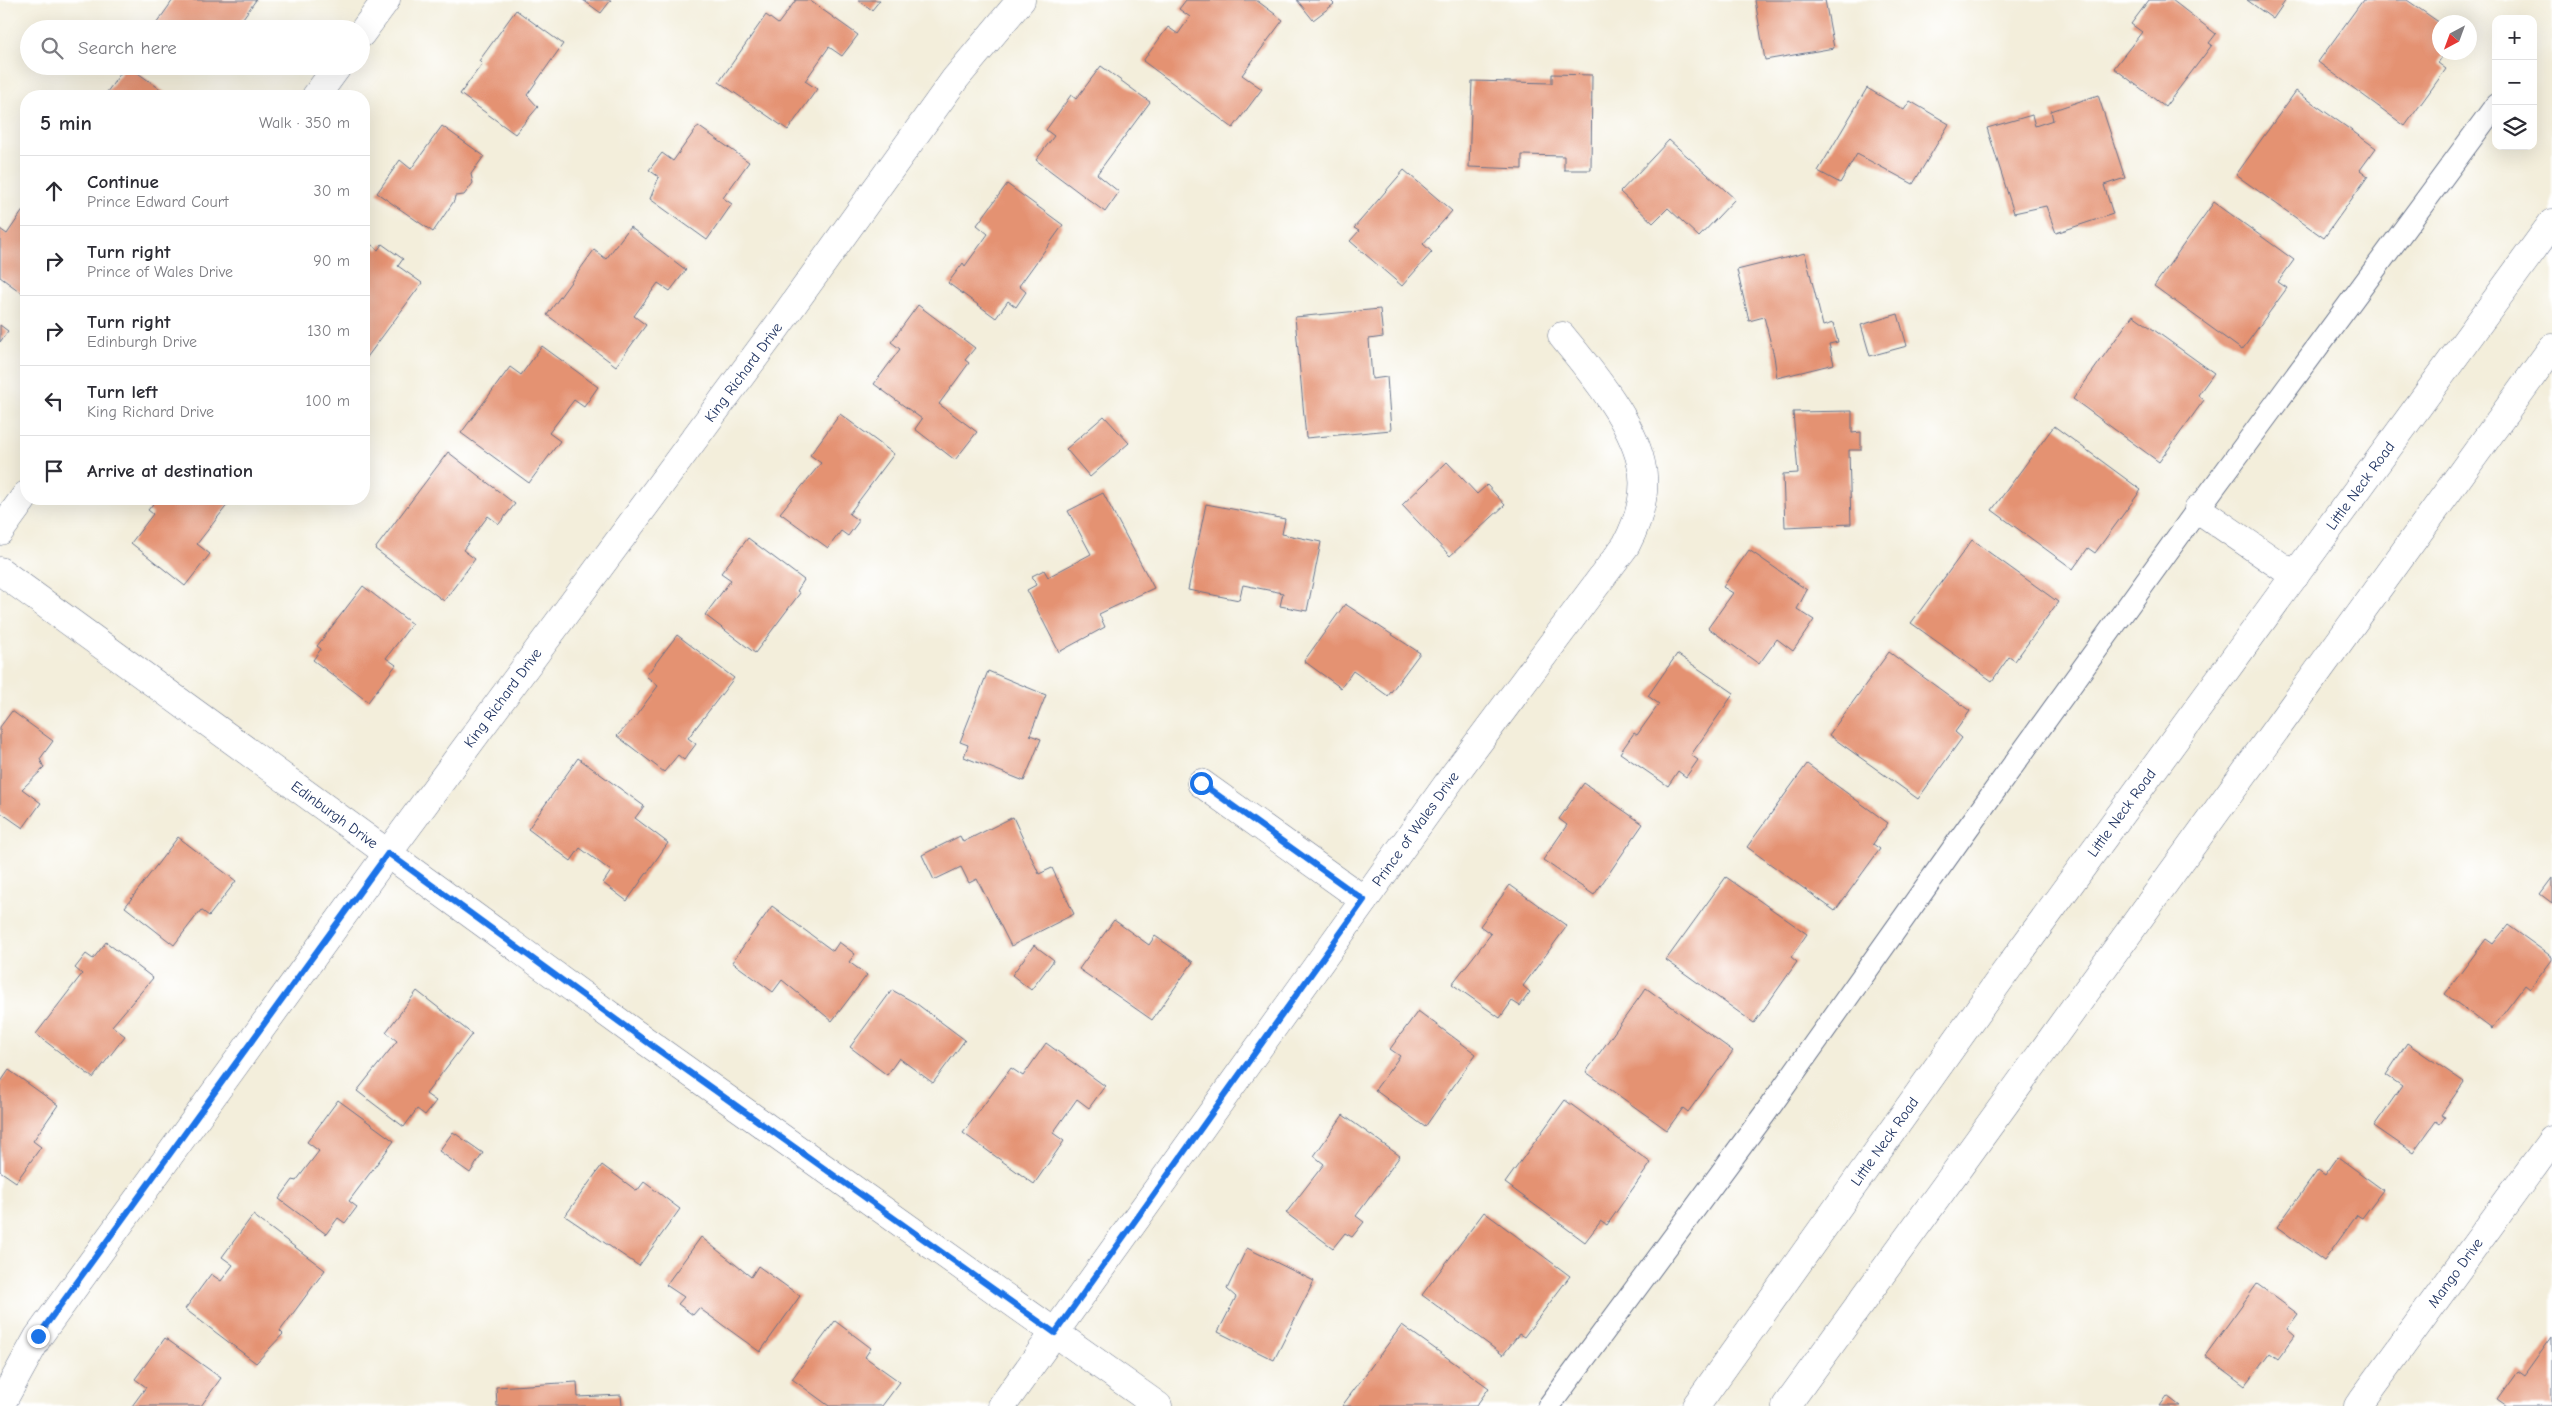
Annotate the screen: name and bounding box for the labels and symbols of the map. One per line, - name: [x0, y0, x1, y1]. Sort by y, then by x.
- north arrow: [2432, 15, 2477, 60]
- street label: King Richard Drive: [701, 319, 786, 426]
- street label: Little Neck Road: [2322, 438, 2398, 533]
- street label: King Richard Drive: [460, 644, 546, 751]
- street label: Little Neck Road: [2083, 765, 2160, 860]
- street label: Prince of Wales Drive: [1368, 767, 1463, 890]
- route start: [1190, 772, 1213, 795]
- street label: Edinburgh Drive: [288, 777, 382, 853]
- street label: Little Neck Road: [1847, 1094, 1922, 1189]
- street label: Mango Drive: [2424, 1234, 2487, 1311]
- route end: [27, 1325, 50, 1348]

